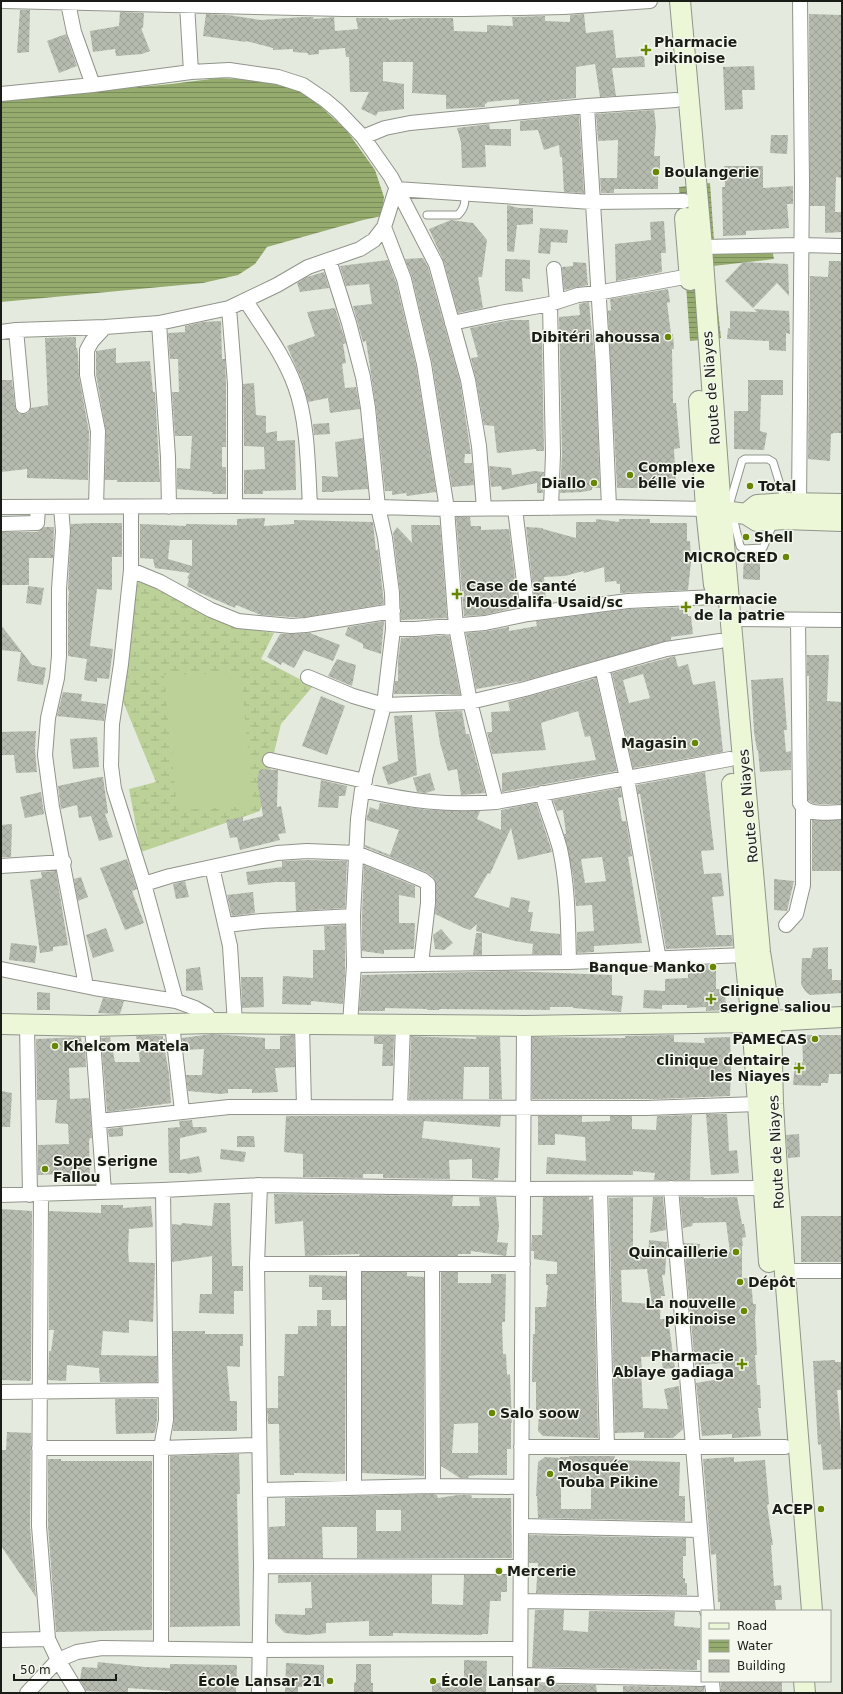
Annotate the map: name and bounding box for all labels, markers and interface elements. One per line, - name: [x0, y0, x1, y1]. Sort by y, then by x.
- place label: Pharmacie pikinoise: [654, 34, 737, 66]
- marker: Pharmacie pikinoise: [641, 45, 651, 55]
- place label: Boulangerie: [664, 164, 759, 180]
- marker: Boulangerie: [651, 167, 661, 177]
- place label: Dibitéri ahoussa: [531, 329, 660, 345]
- street label: Route de Niayes: [699, 330, 723, 446]
- marker: Dibitéri ahoussa: [663, 332, 673, 342]
- place label: Complexe bélle vie: [638, 459, 715, 491]
- marker: Complexe bélle vie: [625, 470, 635, 480]
- place label: Diallo: [541, 475, 586, 491]
- marker: Diallo: [589, 478, 599, 488]
- place label: Total: [758, 478, 796, 494]
- marker: Total: [745, 481, 755, 491]
- place label: Shell: [754, 529, 793, 545]
- marker: Shell: [741, 532, 751, 542]
- place label: MICROCRED: [684, 549, 778, 565]
- marker: MICROCRED: [781, 552, 791, 562]
- place label: Case de santé Mousdalifa Usaid/sc: [466, 578, 623, 610]
- marker: Case de santé Mousdalifa Usaid/sc: [451, 588, 463, 600]
- place label: Pharmacie de la patrie: [694, 591, 785, 623]
- marker: Pharmacie de la patrie: [681, 602, 691, 612]
- place label: Magasin: [621, 735, 687, 751]
- marker: Magasin: [690, 738, 700, 748]
- street label: Route de Niayes: [735, 748, 761, 864]
- place label: Banque Manko: [589, 959, 705, 975]
- marker: Banque Manko: [708, 962, 718, 972]
- place label: Clinique serigne saliou: [720, 983, 831, 1015]
- marker: Clinique serigne saliou: [705, 993, 717, 1005]
- place label: PAMECAS: [733, 1031, 807, 1047]
- marker: PAMECAS: [810, 1034, 820, 1044]
- place label: Khelcom Matela: [63, 1038, 189, 1054]
- marker: Khelcom Matela: [50, 1041, 60, 1051]
- place label: clinique dentaire les Niayes: [656, 1052, 790, 1084]
- marker: clinique dentaire les Niayes: [793, 1062, 805, 1074]
- street label: Route de Niayes: [765, 1095, 787, 1209]
- place label: Sope Serigne Fallou: [53, 1153, 158, 1185]
- marker: Sope Serigne Fallou: [40, 1164, 50, 1174]
- place label: Quincaillerie: [629, 1244, 728, 1260]
- marker: Quincaillerie: [731, 1247, 741, 1257]
- place label: Dépôt: [748, 1274, 796, 1290]
- marker: Dépôt: [735, 1277, 745, 1287]
- place label: La nouvelle pikinoise: [645, 1295, 736, 1327]
- marker: La nouvelle pikinoise: [739, 1306, 749, 1316]
- place label: Pharmacie Ablaye gadiaga: [613, 1348, 734, 1380]
- marker: Pharmacie Ablaye gadiaga: [737, 1359, 747, 1369]
- place label: Salo soow: [500, 1405, 579, 1421]
- marker: Salo soow: [487, 1408, 497, 1418]
- place label: Mosquée Touba Pikine: [558, 1458, 658, 1490]
- marker: Mosquée Touba Pikine: [545, 1469, 555, 1479]
- place label: ACEP: [772, 1501, 813, 1517]
- marker: ACEP: [816, 1504, 826, 1514]
- place label: Mercerie: [507, 1563, 576, 1579]
- marker: Mercerie: [494, 1566, 504, 1576]
- legend: [701, 1610, 831, 1682]
- text: Road: [737, 1619, 767, 1633]
- text: Water: [737, 1639, 773, 1653]
- scale bar: [14, 1656, 116, 1682]
- text: Building: [737, 1659, 786, 1673]
- text: 50 m: [20, 1663, 51, 1677]
- place label: École Lansar 21: [198, 1673, 322, 1689]
- place label: École Lansar 6: [441, 1673, 555, 1689]
- marker: École Lansar 21: [325, 1676, 335, 1686]
- marker: École Lansar 6: [428, 1676, 438, 1686]

